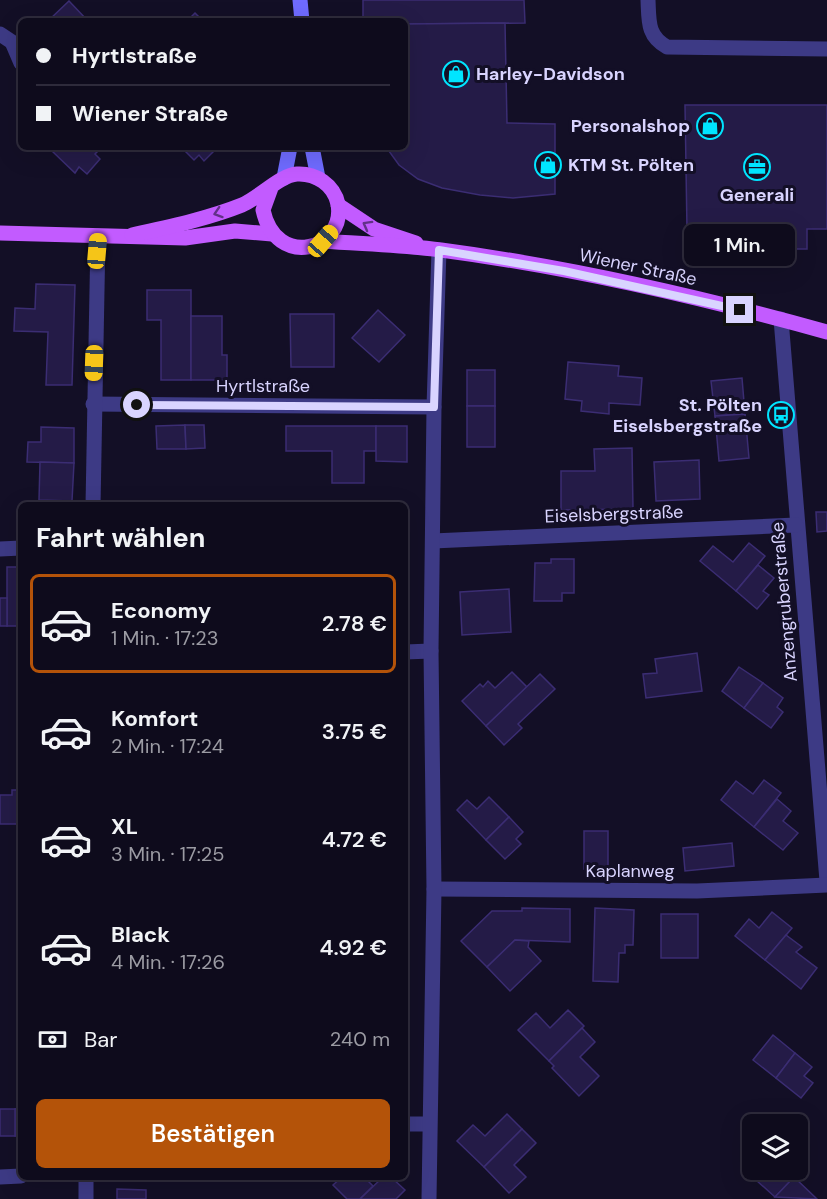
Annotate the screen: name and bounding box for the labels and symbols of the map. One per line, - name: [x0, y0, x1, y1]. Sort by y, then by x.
- shop icon: Harley-Davidson: [441, 59, 471, 89]
- place label: Harley-Davidson: [476, 62, 625, 86]
- shop icon: Personalshop: [695, 111, 725, 141]
- place label: Personalshop: [571, 114, 690, 138]
- shop icon: KTM St. Pölten: [533, 150, 563, 180]
- office icon: Generali: [742, 152, 772, 182]
- place label: KTM St. Pölten: [568, 153, 694, 177]
- place label: Generali: [720, 183, 794, 207]
- one-way arrow: [213, 205, 224, 218]
- one-way arrow: [363, 221, 373, 232]
- car: [304, 222, 342, 260]
- callout: 1 Min.: [684, 223, 795, 265]
- car: [86, 232, 108, 270]
- street label: Wiener Straße: [577, 243, 699, 291]
- route end: [726, 296, 753, 323]
- car: [84, 345, 104, 381]
- street label: Hyrtlstraße: [216, 374, 310, 398]
- route start: [123, 391, 150, 418]
- place label: St. Pölten Eiselsbergstraße: [613, 393, 762, 438]
- bus stop icon: St. Pölten Eiselsbergstraße: [766, 400, 796, 430]
- street label: Eiselsbergstraße: [544, 500, 684, 528]
- street label: Anzengruberstraße: [765, 521, 803, 683]
- street label: Kaplanweg: [586, 859, 674, 883]

